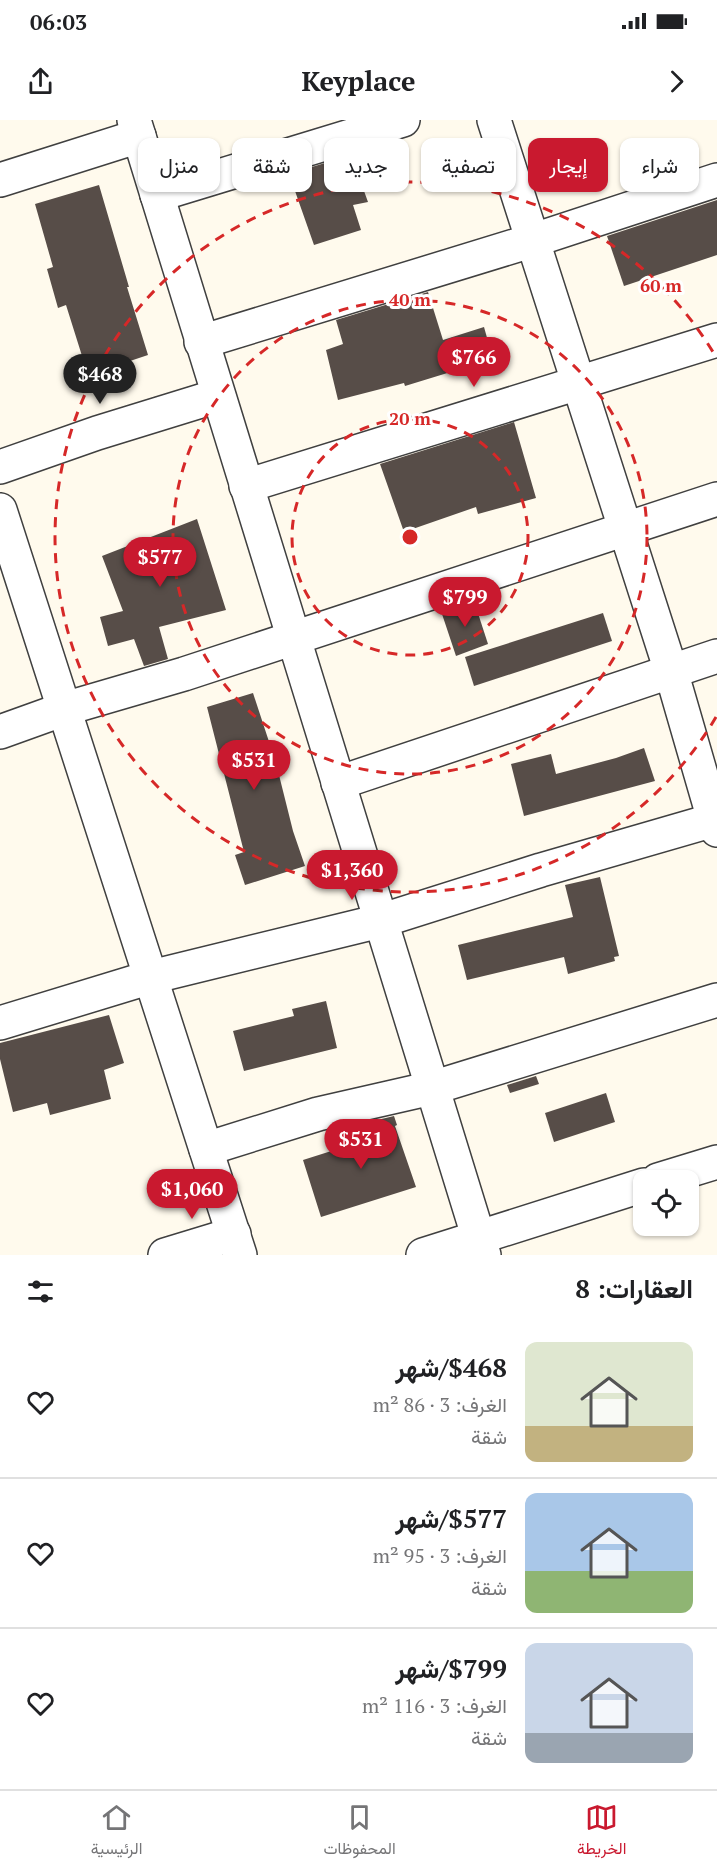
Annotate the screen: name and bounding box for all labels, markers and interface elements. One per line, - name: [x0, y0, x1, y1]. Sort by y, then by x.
- text: 06:03: [30, 7, 87, 36]
- text: Keyplace: [302, 63, 415, 99]
- icon: share: [24, 65, 57, 98]
- icon: forward: [660, 65, 693, 98]
- chip: منزل: [138, 138, 220, 192]
- chip: شقة: [232, 138, 312, 192]
- chip: جديد: [324, 138, 409, 192]
- chip: تصفية: [421, 138, 516, 192]
- chip: إيجار: [528, 138, 608, 192]
- chip: شراء: [620, 138, 699, 192]
- text: 60 m: [640, 273, 682, 297]
- text: 40 m: [389, 287, 431, 311]
- pin: $766: [438, 337, 510, 388]
- text: $766: [451, 343, 497, 370]
- pin: $468: [64, 354, 136, 405]
- text: $468: [77, 360, 123, 387]
- text: 20 m: [389, 406, 431, 430]
- centre of rings: [400, 527, 420, 547]
- pin: $577: [124, 537, 196, 588]
- text: $577: [137, 543, 183, 570]
- pin: $799: [429, 577, 501, 628]
- text: $799: [442, 583, 488, 610]
- pin: $531: [218, 740, 290, 791]
- text: $531: [231, 746, 277, 773]
- pin: $1,360: [303, 850, 401, 901]
- text: $1,360: [321, 856, 383, 883]
- pin: $531: [325, 1119, 397, 1170]
- text: $531: [338, 1125, 384, 1152]
- pin: $1,060: [143, 1169, 241, 1220]
- map controls: [633, 1170, 699, 1236]
- button: locate: [633, 1170, 699, 1236]
- text: $1,060: [161, 1175, 223, 1202]
- text: العقارات: 8: [575, 1271, 693, 1305]
- icon: filters: [24, 1275, 57, 1308]
- text: $468/شهر: [395, 1350, 507, 1384]
- icon: home: [573, 1366, 645, 1438]
- icon: heart: [24, 1386, 57, 1419]
- text: الغرف: 3 · 86 m²: [373, 1391, 507, 1418]
- text: شقة: [471, 1423, 507, 1450]
- text: $577/شهر: [395, 1501, 507, 1535]
- icon: home: [573, 1517, 645, 1589]
- icon: heart: [24, 1537, 57, 1570]
- text: الغرف: 3 · 95 m²: [373, 1542, 507, 1569]
- text: شقة: [471, 1574, 507, 1601]
- text: $799/شهر: [395, 1651, 507, 1685]
- icon: home: [573, 1667, 645, 1739]
- icon: heart: [24, 1687, 57, 1720]
- text: الغرف: 3 · 116 m²: [362, 1692, 507, 1719]
- text: شقة: [471, 1724, 507, 1751]
- tab: الرئيسية: [91, 1801, 142, 1863]
- tab: المحفوظات: [324, 1801, 396, 1863]
- tab: الخريطة: [577, 1801, 626, 1863]

